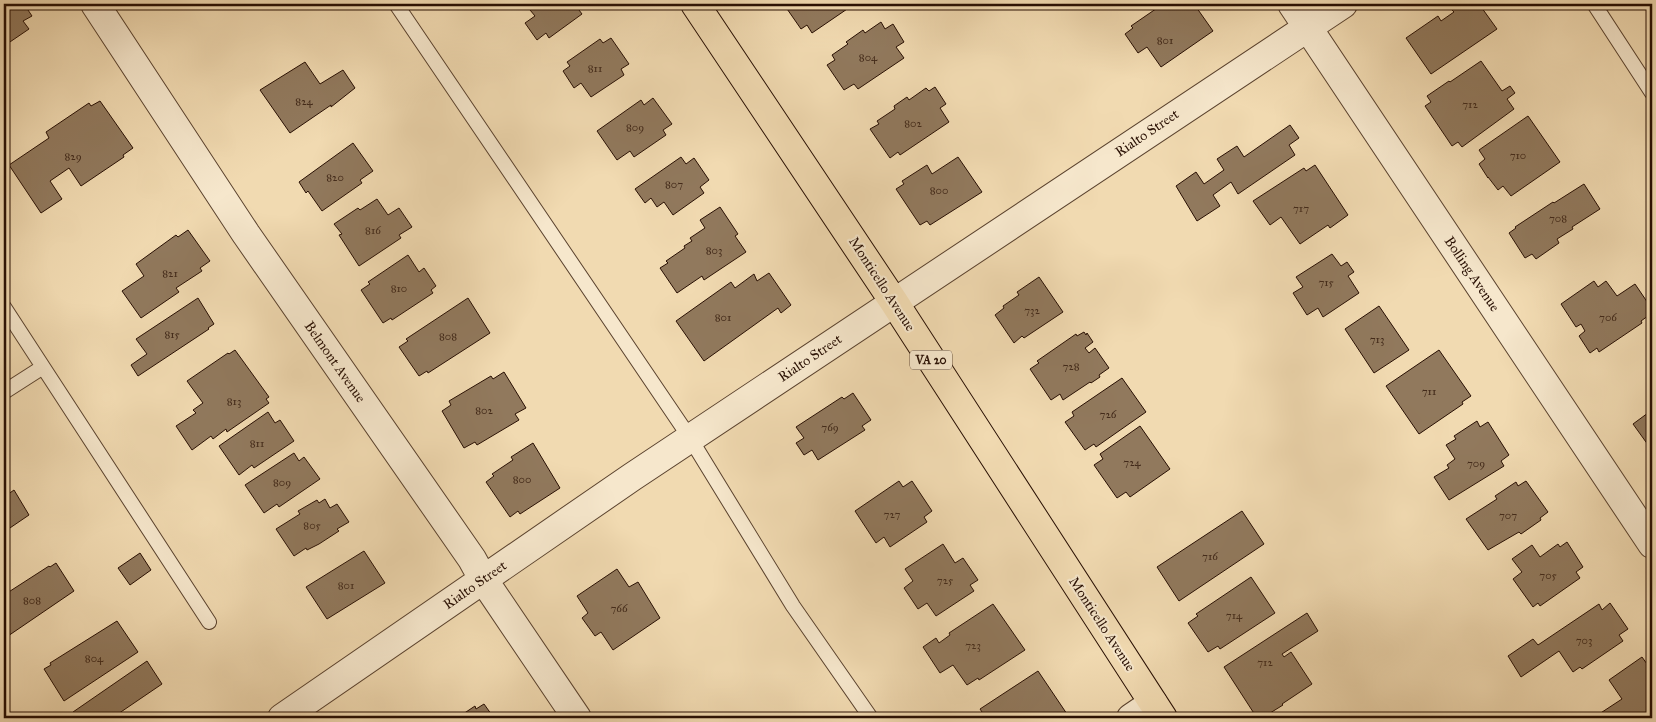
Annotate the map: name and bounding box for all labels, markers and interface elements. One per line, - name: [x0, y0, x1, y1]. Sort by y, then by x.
- house number: 801: [1157, 34, 1173, 47]
- house number: 804: [859, 51, 878, 64]
- house number: 811: [588, 62, 602, 75]
- house number: 824: [295, 95, 314, 108]
- house number: 712: [1462, 98, 1478, 111]
- street label: Rialto Street: [1112, 105, 1182, 161]
- house number: 802: [904, 117, 922, 130]
- house number: 809: [626, 121, 644, 134]
- house number: 710: [1510, 149, 1526, 162]
- house number: 829: [64, 150, 82, 163]
- house number: 820: [326, 171, 344, 184]
- house number: 807: [665, 178, 683, 191]
- house number: 800: [930, 184, 948, 197]
- house number: 717: [1293, 202, 1309, 215]
- house number: 708: [1549, 212, 1567, 225]
- house number: 816: [365, 224, 381, 237]
- street label: Bolling Avenue: [1441, 233, 1503, 315]
- street label: Monticello Avenue: [845, 234, 919, 335]
- house number: 803: [706, 244, 722, 257]
- house number: 821: [162, 267, 178, 280]
- house number: 715: [1318, 276, 1334, 289]
- house number: 810: [391, 282, 407, 295]
- house number: 732: [1024, 304, 1040, 317]
- house number: 801: [715, 311, 731, 324]
- house number: 706: [1599, 311, 1617, 324]
- street label: Belmont Avenue: [301, 318, 369, 406]
- house number: 815: [164, 328, 180, 341]
- house number: 808: [439, 330, 457, 343]
- street label: Rialto Street: [775, 330, 845, 386]
- house number: 713: [1370, 333, 1384, 346]
- road number: VA 20: [910, 350, 952, 370]
- house number: 728: [1062, 360, 1080, 373]
- house number: 711: [1422, 385, 1436, 398]
- house number: 813: [227, 395, 241, 408]
- house number: 802: [475, 404, 493, 417]
- house number: 726: [1100, 408, 1117, 421]
- house number: 769: [821, 421, 839, 434]
- house number: 811: [250, 437, 264, 450]
- house number: 724: [1123, 456, 1142, 469]
- house number: 709: [1467, 457, 1485, 470]
- house number: 800: [513, 473, 531, 486]
- house number: 809: [273, 476, 291, 489]
- house number: 727: [884, 508, 901, 521]
- house number: 707: [1499, 509, 1517, 522]
- house number: 805: [303, 519, 321, 532]
- house number: 716: [1202, 550, 1218, 563]
- street label: Rialto Street: [440, 557, 510, 613]
- house number: 705: [1539, 569, 1557, 582]
- house number: 725: [937, 574, 953, 587]
- street label: Monticello Avenue: [1065, 574, 1139, 675]
- house number: 801: [338, 579, 354, 592]
- house number: 808: [23, 594, 41, 607]
- house number: 766: [610, 602, 628, 615]
- house number: 714: [1226, 609, 1243, 622]
- house number: 703: [1576, 634, 1592, 647]
- house number: 723: [965, 639, 981, 652]
- house number: 804: [85, 652, 104, 665]
- house number: 712: [1257, 656, 1273, 669]

